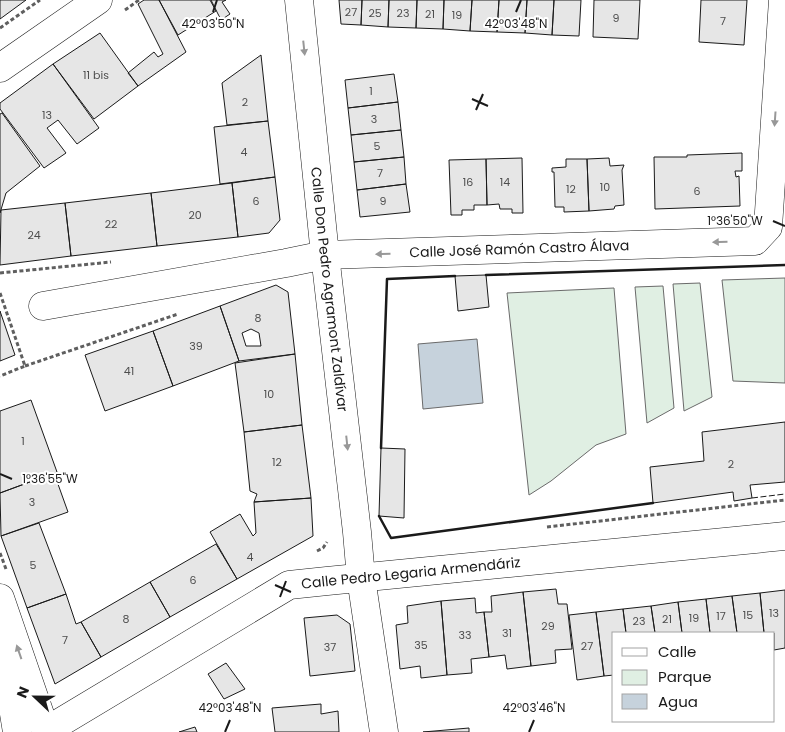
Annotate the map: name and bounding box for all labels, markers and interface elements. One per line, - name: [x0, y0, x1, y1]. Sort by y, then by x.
- house number: 27: [345, 4, 357, 20]
- house number: 25: [368, 5, 382, 21]
- house number: 23: [397, 5, 409, 21]
- house number: 21: [425, 6, 435, 22]
- house number: 19: [452, 7, 462, 23]
- house number: 9: [613, 10, 620, 26]
- house number: 7: [720, 13, 726, 29]
- text: 42°03'50"N: [182, 15, 244, 32]
- text: 42°03'48"N: [485, 15, 547, 32]
- one-way arrow: [300, 41, 308, 57]
- house number: 11 bis: [83, 67, 109, 83]
- house number: 1: [369, 83, 373, 99]
- house number: 2: [242, 94, 248, 110]
- house number: 13: [42, 107, 52, 123]
- house number: 3: [371, 111, 377, 127]
- one-way arrow: [771, 111, 779, 127]
- house number: 5: [374, 138, 381, 154]
- house number: 4: [241, 144, 248, 160]
- house number: 7: [377, 165, 383, 181]
- street label: Calle Don Pedro Agramont Zaldívar: [306, 166, 353, 413]
- house number: 16: [463, 174, 473, 190]
- house number: 14: [500, 174, 510, 190]
- house number: 10: [600, 179, 610, 195]
- house number: 12: [566, 181, 576, 197]
- house number: 6: [694, 183, 701, 199]
- house number: 6: [253, 193, 260, 209]
- house number: 9: [380, 193, 387, 209]
- house number: 20: [188, 207, 202, 223]
- text: 1°36'50"W: [707, 212, 763, 229]
- house number: 22: [105, 216, 117, 232]
- house number: 24: [27, 227, 41, 243]
- street label: Calle José Ramón Castro Álava: [409, 235, 630, 262]
- one-way arrow: [712, 238, 728, 246]
- one-way arrow: [374, 250, 390, 258]
- house number: 8: [255, 310, 262, 326]
- house number: 39: [189, 338, 203, 354]
- house number: 41: [124, 363, 134, 379]
- house number: 10: [264, 386, 274, 402]
- house number: 1: [21, 433, 25, 449]
- one-way arrow: [343, 435, 351, 451]
- house number: 12: [272, 454, 282, 470]
- house number: 2: [728, 456, 734, 472]
- text: 1°36'55"W: [22, 470, 78, 487]
- house number: 3: [29, 494, 35, 510]
- house number: 4: [247, 549, 254, 565]
- street label: Calle Pedro Legaria Armendáriz: [300, 552, 521, 594]
- house number: 5: [30, 557, 37, 573]
- house number: 6: [190, 572, 197, 588]
- house number: 13: [769, 605, 779, 621]
- house number: 15: [743, 607, 753, 623]
- house number: 17: [716, 608, 726, 624]
- house number: 19: [689, 610, 699, 626]
- house number: 8: [123, 611, 130, 627]
- house number: 21: [662, 611, 672, 627]
- house number: 23: [633, 613, 645, 629]
- house number: 29: [541, 618, 555, 634]
- house number: 31: [502, 625, 512, 641]
- house number: 33: [459, 627, 471, 643]
- house number: 7: [62, 632, 68, 648]
- legend: [612, 632, 775, 722]
- house number: 35: [414, 637, 428, 653]
- house number: 27: [581, 638, 593, 654]
- house number: 37: [324, 639, 336, 655]
- text: Calle: [658, 641, 696, 662]
- one-way arrow: [15, 644, 23, 659]
- text: Parque: [658, 666, 711, 687]
- north arrow: [10, 672, 60, 722]
- text: N: [12, 684, 34, 701]
- text: Agua: [658, 691, 698, 712]
- text: 42°03'48"N: [199, 699, 261, 716]
- text: 42°03'46"N: [503, 699, 566, 716]

